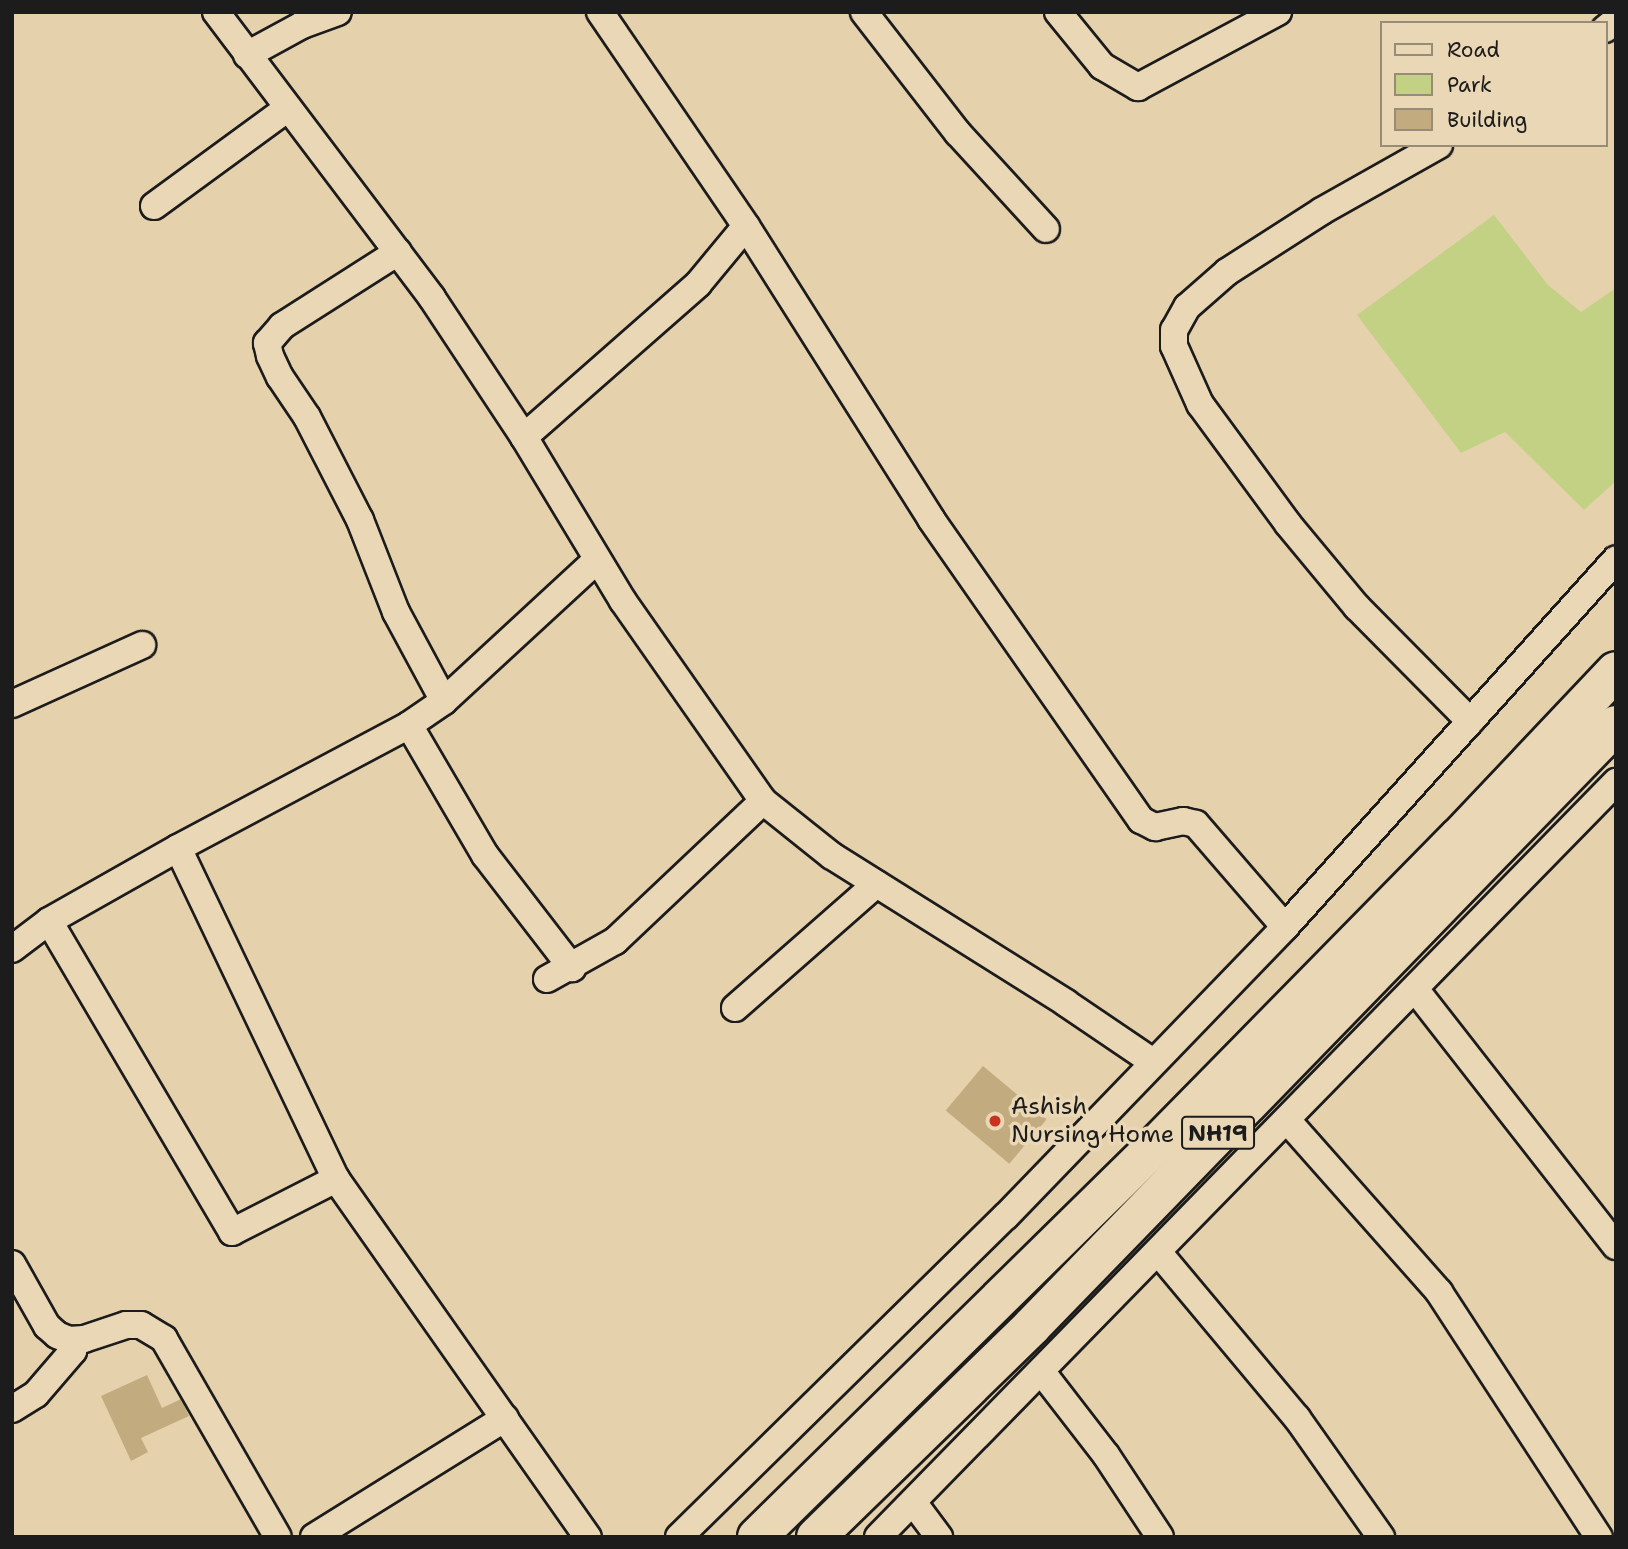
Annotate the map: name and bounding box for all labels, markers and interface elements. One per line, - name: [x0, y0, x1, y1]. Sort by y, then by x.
- legend: [1380, 21, 1607, 147]
- text: Road: [1447, 36, 1500, 64]
- text: Park: [1447, 71, 1492, 99]
- text: Building: [1447, 106, 1527, 134]
- place label: Ashish Nursing Home: [1011, 1093, 1174, 1149]
- marker: Ashish Nursing Home: [985, 1111, 1005, 1131]
- road number: NH19: [1180, 1114, 1256, 1152]

